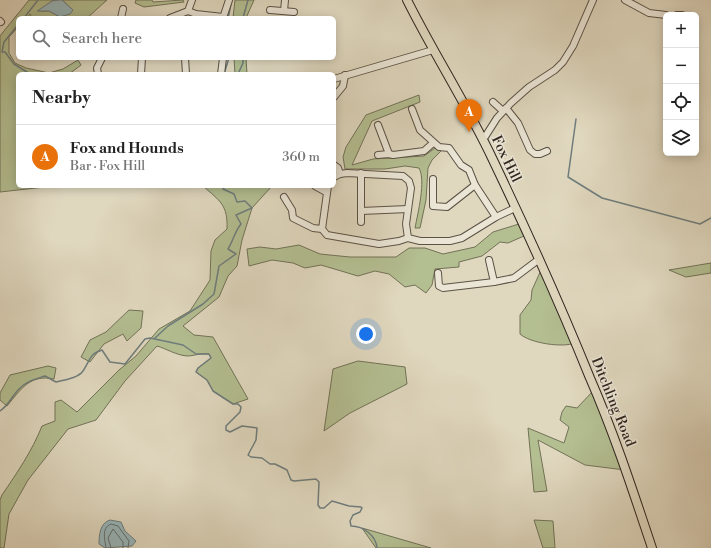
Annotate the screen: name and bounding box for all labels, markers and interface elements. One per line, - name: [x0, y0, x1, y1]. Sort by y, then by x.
- map controls: [663, 12, 699, 156]
- button: +: [663, 12, 699, 48]
- search box: [16, 16, 336, 60]
- icon: search: [30, 27, 52, 49]
- text: Search here: [62, 29, 142, 48]
- button: −: [663, 48, 699, 84]
- button: locate: [663, 84, 699, 120]
- text: Nearby: [32, 87, 91, 109]
- pin: A: [456, 99, 482, 132]
- button: layers: [663, 120, 699, 156]
- street label: Fox Hill: [487, 133, 525, 185]
- text: Fox and Hounds: [70, 139, 184, 158]
- text: A: [40, 149, 50, 165]
- text: 360 m: [282, 149, 320, 165]
- text: Bar · Fox Hill: [70, 158, 145, 174]
- your location: [356, 324, 376, 344]
- street label: Ditchling Road: [587, 355, 639, 450]

